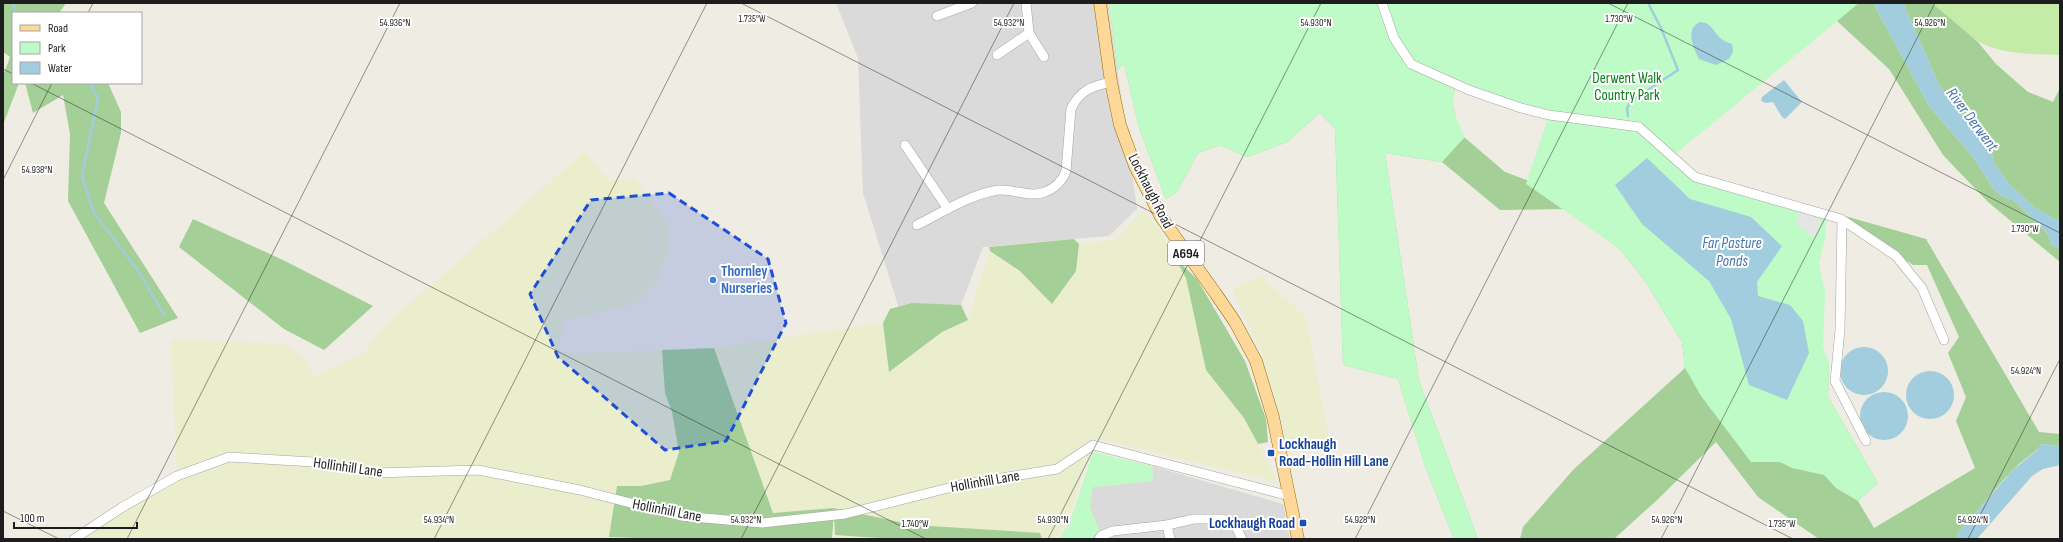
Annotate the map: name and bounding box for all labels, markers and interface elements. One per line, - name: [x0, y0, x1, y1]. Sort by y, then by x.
- legend: [12, 12, 142, 84]
- text: 1.735°W: [738, 13, 766, 25]
- text: 1.730°W: [1605, 13, 1633, 25]
- text: 54.936°N: [380, 17, 410, 29]
- text: 54.932°N: [994, 17, 1024, 29]
- text: 54.930°N: [1300, 17, 1332, 29]
- text: 54.926°N: [1915, 17, 1945, 29]
- text: Road: [48, 21, 68, 36]
- text: Park: [48, 41, 66, 56]
- text: Water: [48, 61, 72, 76]
- park label: Derwent Walk Country Park: [1592, 69, 1662, 105]
- water label: River Derwent: [1942, 84, 2003, 156]
- street label: Lockhaugh Road: [1124, 151, 1178, 232]
- text: 54.938°N: [22, 164, 52, 176]
- text: 1.730°W: [2011, 223, 2039, 235]
- water label: Far Pasture Ponds: [1702, 234, 1762, 271]
- road number: A694: [1168, 241, 1204, 265]
- place label: Thornley Nurseries: [721, 262, 772, 298]
- marker: Thornley Nurseries: [708, 275, 718, 285]
- text: 54.924°N: [2011, 365, 2041, 377]
- place label: Lockhaugh Road-Hollin Hill Lane: [1279, 435, 1389, 471]
- marker: Lockhaugh Road-Hollin Hill Lane: [1266, 448, 1276, 458]
- street label: Hollinhill Lane: [312, 453, 384, 482]
- street label: Hollinhill Lane: [949, 466, 1021, 497]
- street label: Hollinhill Lane: [631, 494, 703, 526]
- scale bar: [14, 504, 137, 530]
- text: 100 m: [20, 511, 45, 526]
- text: 54.934°N: [424, 514, 454, 526]
- text: 54.932°N: [731, 514, 761, 526]
- text: 54.930°N: [1037, 514, 1069, 526]
- place label: Lockhaugh Road: [1209, 514, 1295, 533]
- text: 54.928°N: [1345, 514, 1375, 526]
- text: 54.926°N: [1652, 514, 1682, 526]
- text: 54.924°N: [1958, 514, 1988, 526]
- text: 1.740°W: [902, 518, 929, 530]
- marker: Lockhaugh Road: [1298, 518, 1308, 528]
- text: 1.735°W: [1768, 518, 1796, 530]

